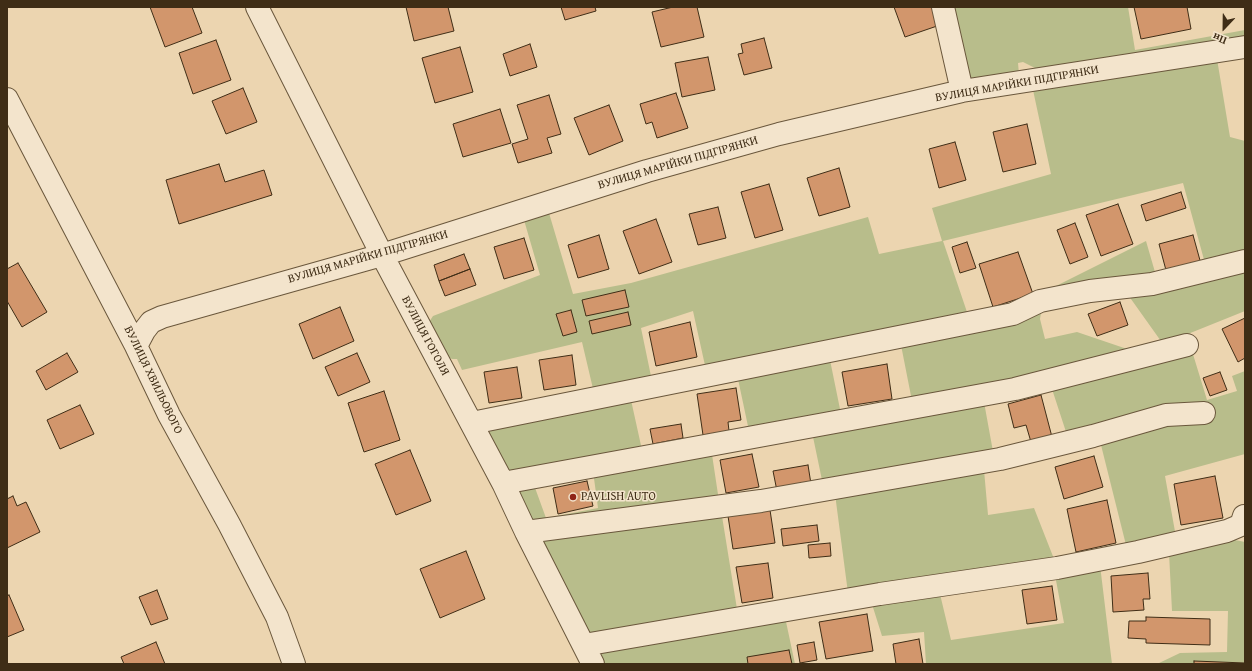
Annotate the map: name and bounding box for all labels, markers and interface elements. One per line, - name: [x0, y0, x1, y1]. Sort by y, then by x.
- north arrow: [1204, 8, 1244, 48]
- text: Пн: [1210, 29, 1229, 49]
- street label: ВУЛИЦЯ МАРІЙКИ ПІДГІРЯНКИ: [934, 63, 1100, 105]
- street label: ВУЛИЦЯ МАРІЙКИ ПІДГІРЯНКИ: [596, 133, 760, 193]
- street label: ВУЛИЦЯ МАРІЙКИ ПІДГІРЯНКИ: [286, 227, 450, 287]
- street label: ВУЛИЦЯ ГОГОЛЯ: [398, 294, 452, 378]
- street label: ВУЛИЦЯ ХВИЛЬОВОГО: [121, 324, 185, 436]
- place label: PAVLISH AUTO: [581, 490, 656, 504]
- marker: PAVLISH AUTO: [568, 492, 578, 502]

